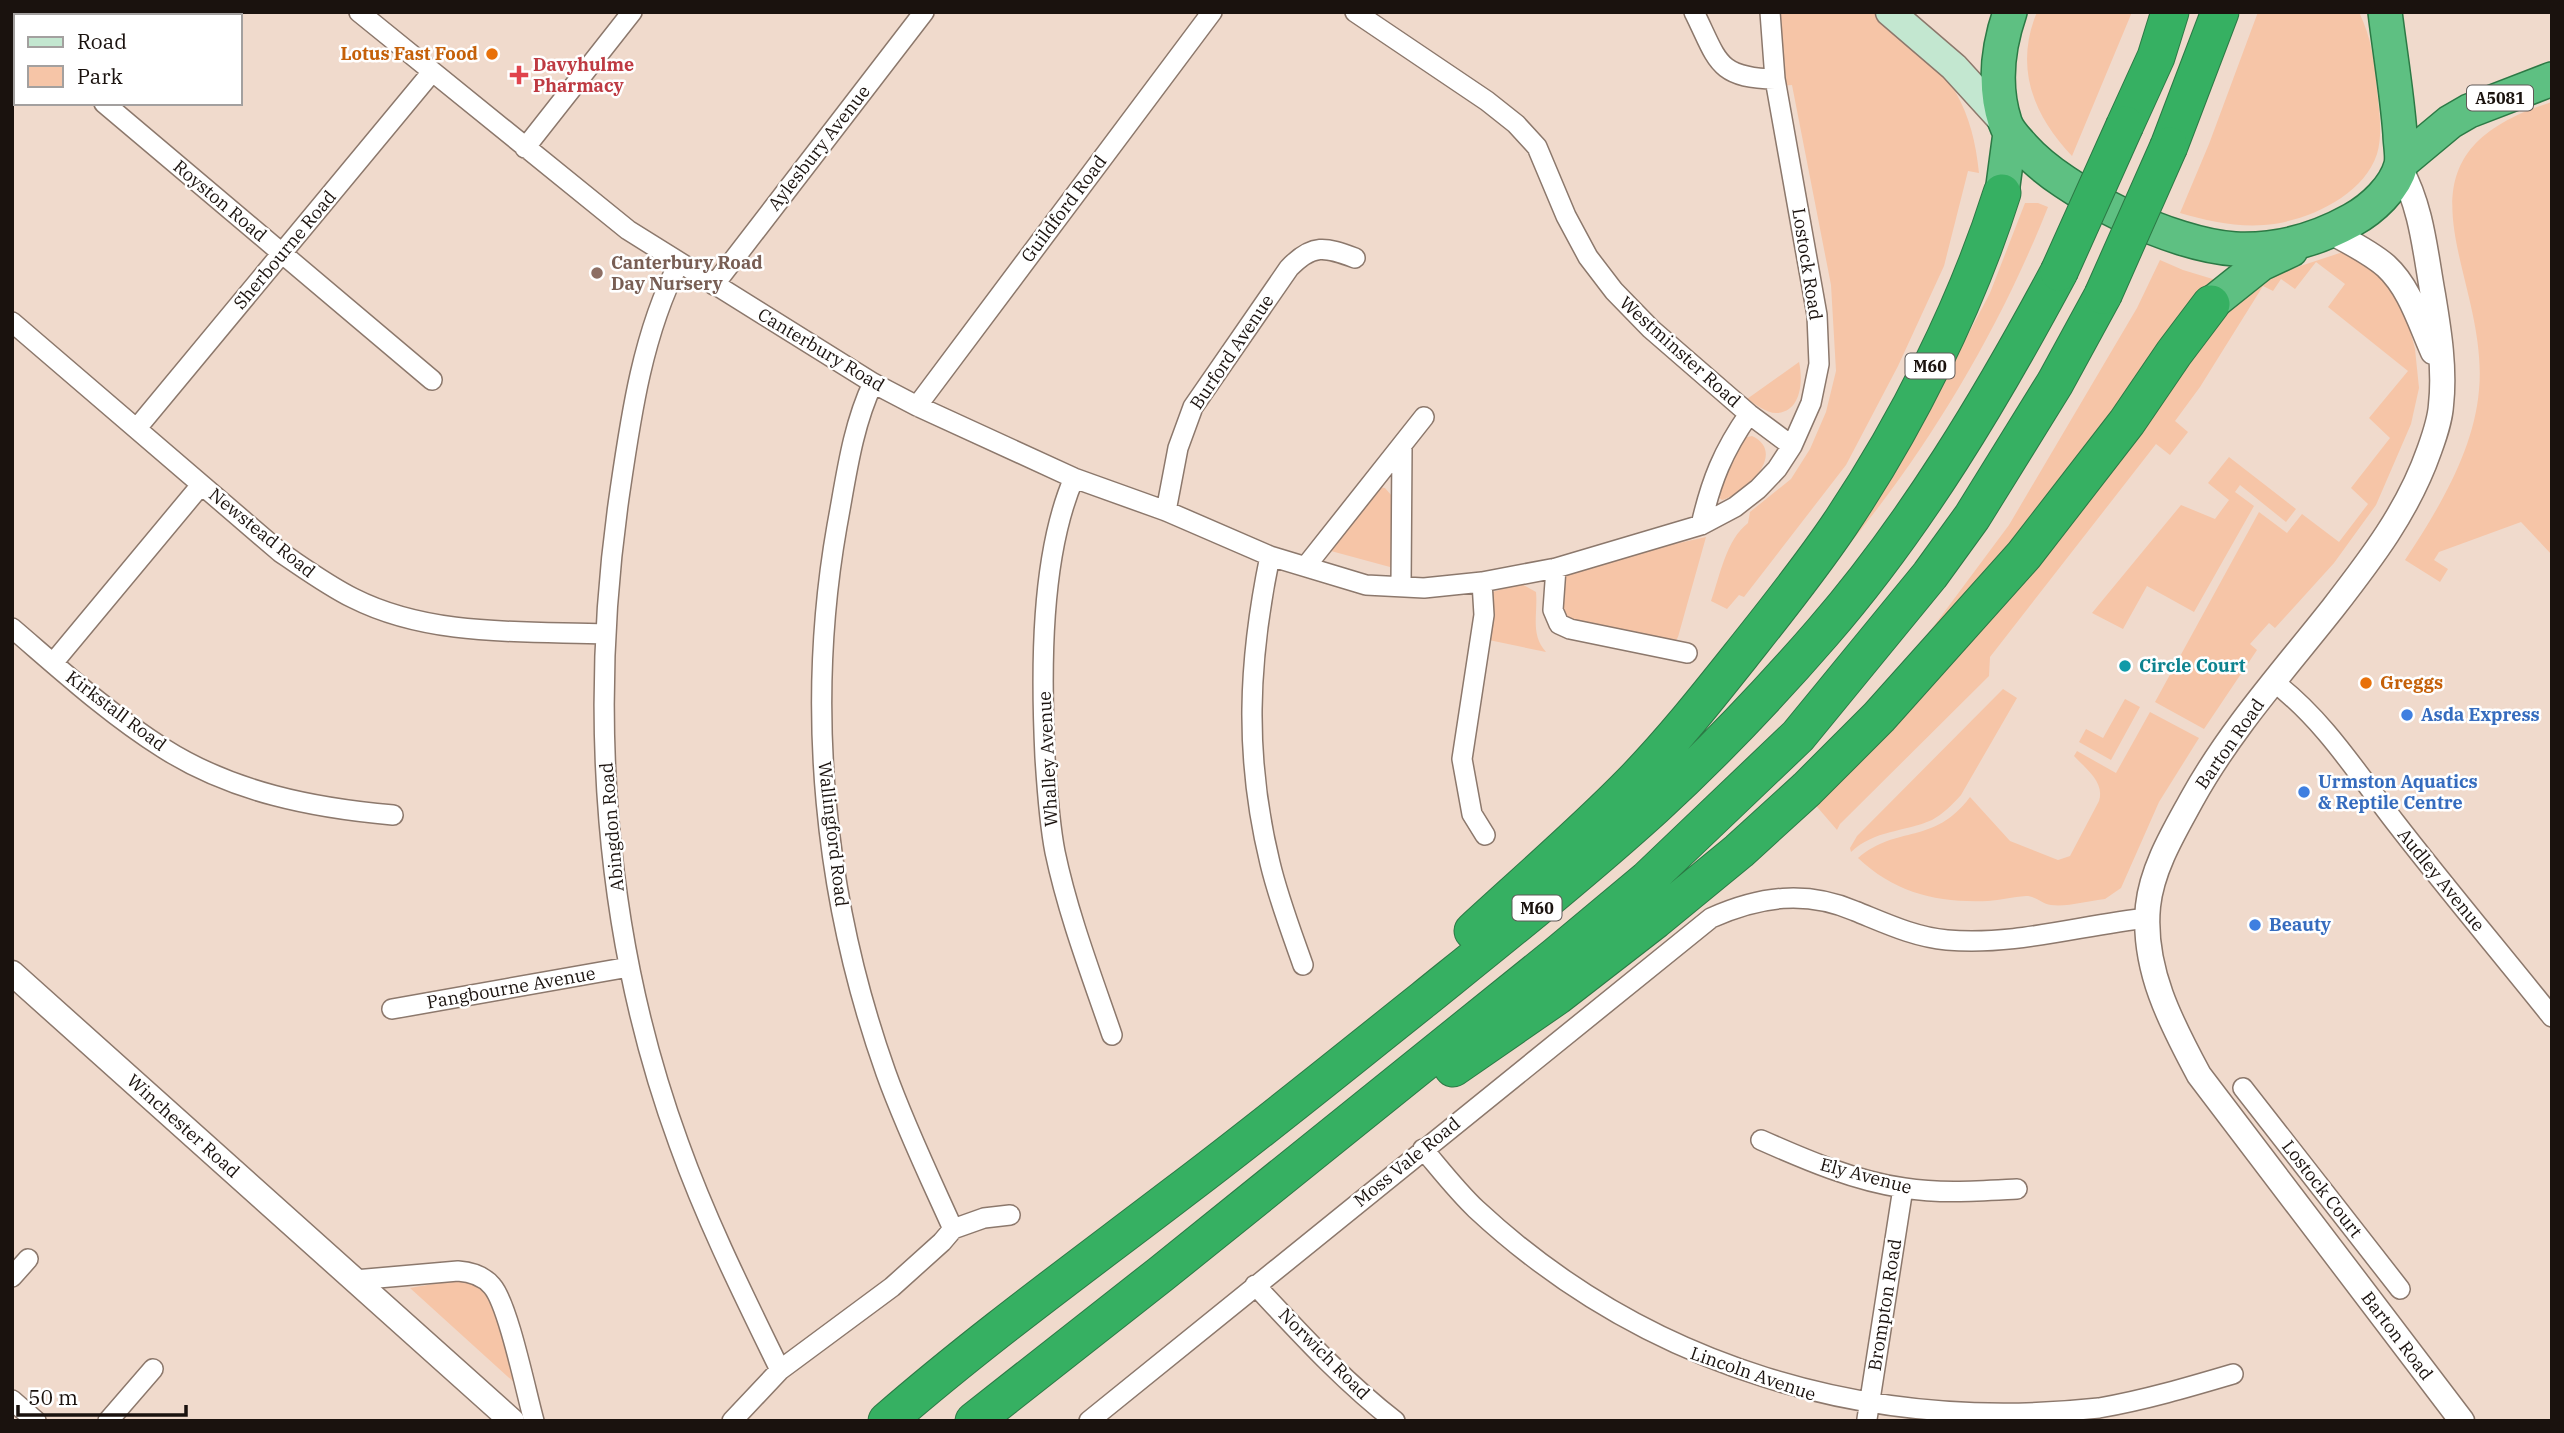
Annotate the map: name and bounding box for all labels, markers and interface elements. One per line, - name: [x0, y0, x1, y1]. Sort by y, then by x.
- legend: [14, 14, 242, 105]
- text: Road: [77, 27, 127, 55]
- place label: Lotus Fast Food: [340, 42, 478, 65]
- marker: Lotus Fast Food: [484, 46, 500, 62]
- place label: Davyhulme Pharmacy: [533, 53, 634, 97]
- text: Park: [77, 62, 124, 90]
- marker: Davyhulme Pharmacy: [511, 67, 527, 83]
- street label: Aylesbury Avenue: [762, 80, 875, 215]
- road number: A5081: [2467, 86, 2533, 110]
- street label: Guildford Road: [1016, 150, 1111, 267]
- street label: Royston Road: [169, 155, 272, 246]
- street label: Sherbourne Road: [228, 186, 341, 314]
- street label: Lostock Road: [1787, 206, 1828, 322]
- place label: Canterbury Road Day Nursery: [611, 251, 763, 295]
- marker: Canterbury Road Day Nursery: [589, 265, 605, 281]
- street label: Burford Avenue: [1185, 290, 1279, 414]
- street label: Westminster Road: [1615, 291, 1746, 412]
- street label: Canterbury Road: [754, 303, 889, 397]
- road number: M60: [1906, 354, 1954, 378]
- street label: Newstead Road: [204, 483, 320, 583]
- place label: Circle Court: [2139, 654, 2246, 677]
- marker: Circle Court: [2117, 658, 2133, 674]
- street label: Kirkstall Road: [62, 665, 171, 756]
- place label: Greggs: [2380, 671, 2443, 694]
- marker: Greggs: [2358, 675, 2374, 691]
- street label: Whalley Avenue: [1032, 691, 1063, 827]
- street label: Barton Road: [2190, 694, 2269, 793]
- place label: Asda Express: [2421, 703, 2540, 726]
- marker: Asda Express: [2399, 707, 2415, 723]
- street label: Wallingford Road: [813, 760, 854, 908]
- street label: Abingdon Road: [594, 761, 629, 893]
- place label: Urmston Aquatics & Reptile Centre: [2318, 770, 2478, 814]
- marker: Urmston Aquatics & Reptile Centre: [2296, 784, 2312, 800]
- street label: Audley Avenue: [2393, 823, 2490, 936]
- road number: M60: [1512, 896, 1562, 920]
- place label: Beauty: [2269, 913, 2332, 936]
- marker: Beauty: [2247, 917, 2263, 933]
- street label: Pangbourne Avenue: [425, 961, 597, 1014]
- street label: Winchester Road: [122, 1069, 245, 1182]
- street label: Moss Vale Road: [1349, 1112, 1465, 1212]
- street label: Lostock Court: [2277, 1135, 2368, 1242]
- street label: Ely Avenue: [1818, 1152, 1915, 1199]
- street label: Brompton Road: [1863, 1237, 1906, 1373]
- street label: Barton Road: [2357, 1287, 2438, 1385]
- street label: Norwich Road: [1274, 1303, 1375, 1404]
- street label: Lincoln Avenue: [1687, 1341, 1819, 1406]
- scale bar: [18, 1374, 186, 1418]
- text: 50 m: [28, 1383, 78, 1411]

